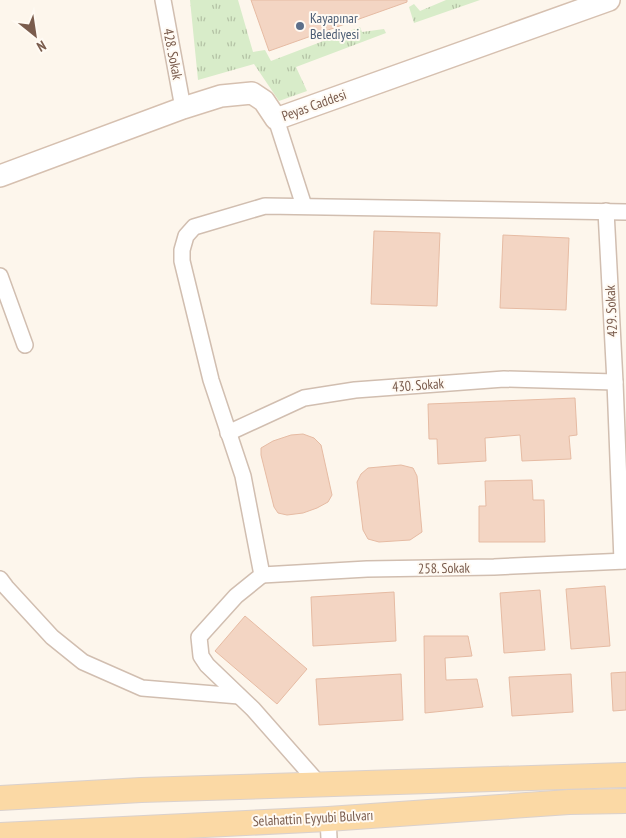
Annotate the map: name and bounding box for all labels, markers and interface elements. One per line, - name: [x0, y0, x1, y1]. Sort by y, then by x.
- place label: Kayapınar Belediyesi: [310, 9, 359, 43]
- north arrow: [10, 10, 60, 60]
- marker: Kayapınar Belediyesi: [294, 20, 306, 32]
- street label: 428. Sokak: [159, 27, 187, 82]
- text: N: [34, 37, 49, 56]
- street label: Peyas Caddesi: [279, 85, 349, 125]
- street label: 429. Sokak: [601, 284, 621, 337]
- street label: 430. Sokak: [391, 374, 445, 396]
- street label: 258. Sokak: [418, 559, 471, 577]
- street label: Selahattin Eyyubi Bulvarı: [252, 806, 374, 830]

